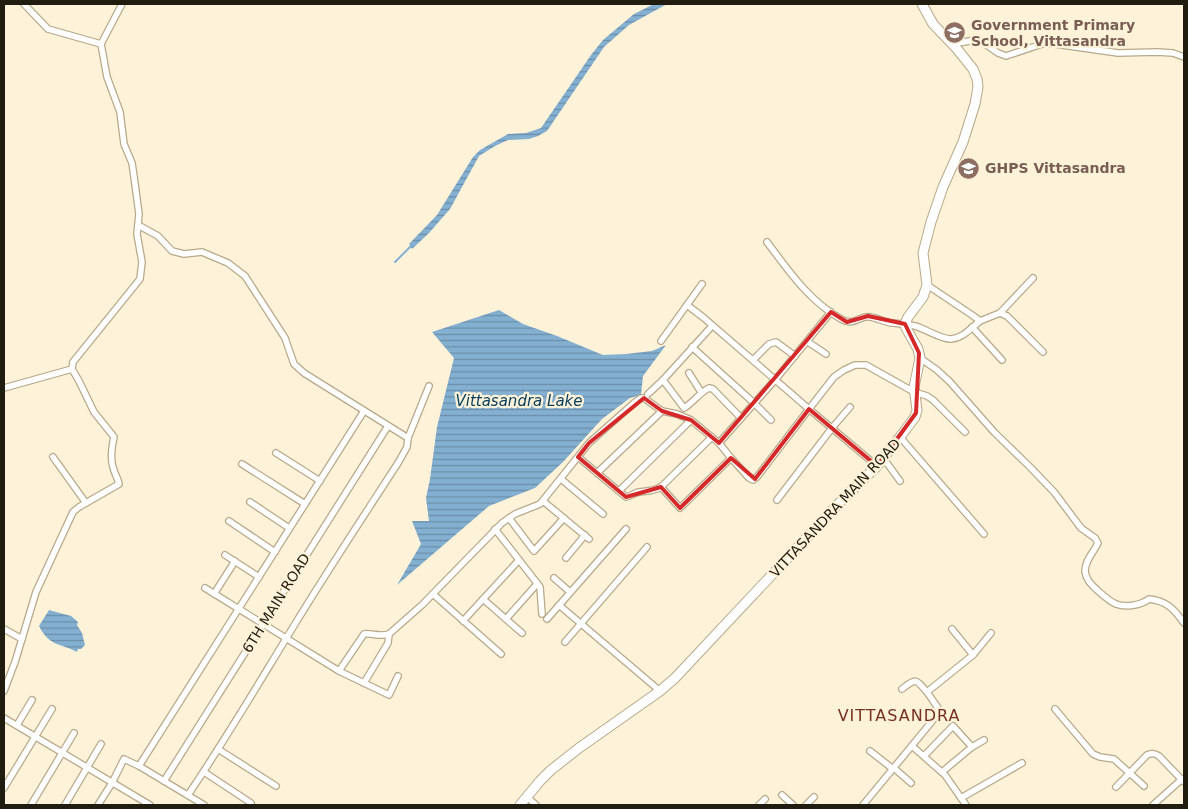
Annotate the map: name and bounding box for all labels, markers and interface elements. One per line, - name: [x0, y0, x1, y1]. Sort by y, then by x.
- place label: Government Primary School, Vittasandra: [971, 17, 1135, 49]
- school or university icon: Government Primary School, Vittasandra: [943, 21, 967, 45]
- school or university icon: GHPS Vittasandra: [957, 156, 981, 180]
- place label: GHPS Vittasandra: [985, 160, 1126, 176]
- water label: Vittasandra Lake: [455, 392, 583, 410]
- street label: VITTASANDRA MAIN ROAD: [766, 435, 904, 581]
- street label: 6TH MAIN ROAD: [239, 550, 313, 656]
- district label: VITTASANDRA: [838, 706, 960, 725]

